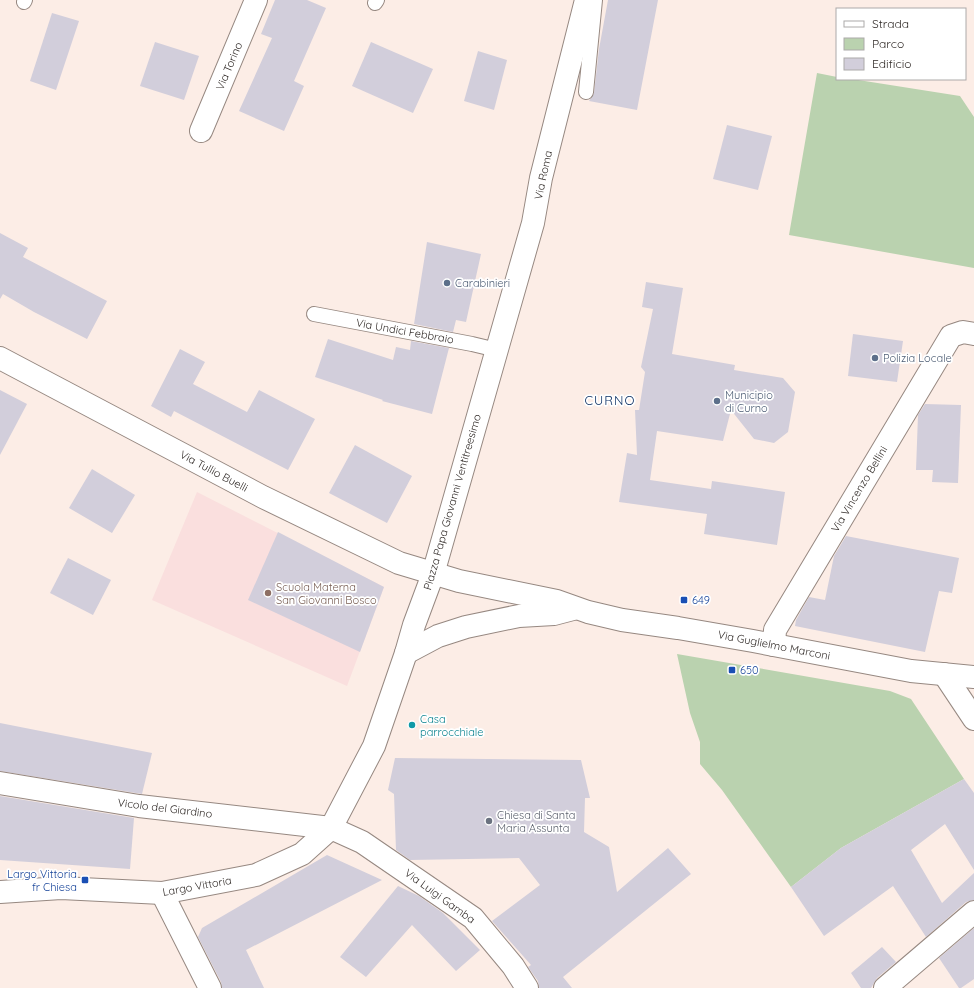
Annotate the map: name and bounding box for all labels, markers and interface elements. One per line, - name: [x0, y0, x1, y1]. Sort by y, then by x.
- legend: [836, 8, 966, 80]
- text: Strada: [872, 16, 909, 31]
- text: Parco: [872, 36, 904, 51]
- street label: Via Torino: [213, 40, 246, 92]
- text: Edificio: [872, 56, 912, 71]
- street label: Via Roma: [531, 149, 555, 201]
- place label: Carabinieri: [455, 276, 510, 290]
- marker: Carabinieri: [442, 278, 452, 288]
- street label: Via Undici Febbraio: [355, 316, 455, 347]
- place label: Polizia Locale: [883, 351, 952, 365]
- marker: Polizia Locale: [870, 353, 880, 363]
- place label: Municipio di Curno: [725, 388, 773, 415]
- district label: CURNO: [585, 392, 635, 408]
- marker: Municipio di Curno: [712, 396, 722, 406]
- street label: Piazza Papa Giovanni Ventitreesimo: [420, 412, 484, 592]
- street label: Via Vincenzo Bellini: [828, 443, 890, 535]
- street label: Via Tullio Buelli: [178, 447, 250, 495]
- place label: Scuola Materna San Giovanni Bosco: [276, 580, 377, 607]
- marker: Scuola Materna San Giovanni Bosco: [263, 588, 273, 598]
- place label: 649: [692, 593, 710, 607]
- marker: 649: [679, 595, 689, 605]
- street label: Via Guglielmo Marconi: [717, 627, 831, 663]
- place label: 650: [740, 663, 758, 677]
- marker: 650: [727, 665, 737, 675]
- place label: Casa parrocchiale: [420, 712, 484, 739]
- marker: Casa parrocchiale: [407, 720, 417, 730]
- street label: Vicolo del Giardino: [117, 795, 213, 821]
- place label: Chiesa di Santa Maria Assunta: [497, 808, 576, 835]
- marker: Chiesa di Santa Maria Assunta: [484, 816, 494, 826]
- street label: Via Luigi Gamba: [402, 866, 478, 926]
- place label: Largo Vittoria fr Chiesa: [7, 867, 77, 894]
- street label: Largo Vittoria: [161, 873, 233, 899]
- marker: Largo Vittoria fr Chiesa: [80, 875, 90, 885]

